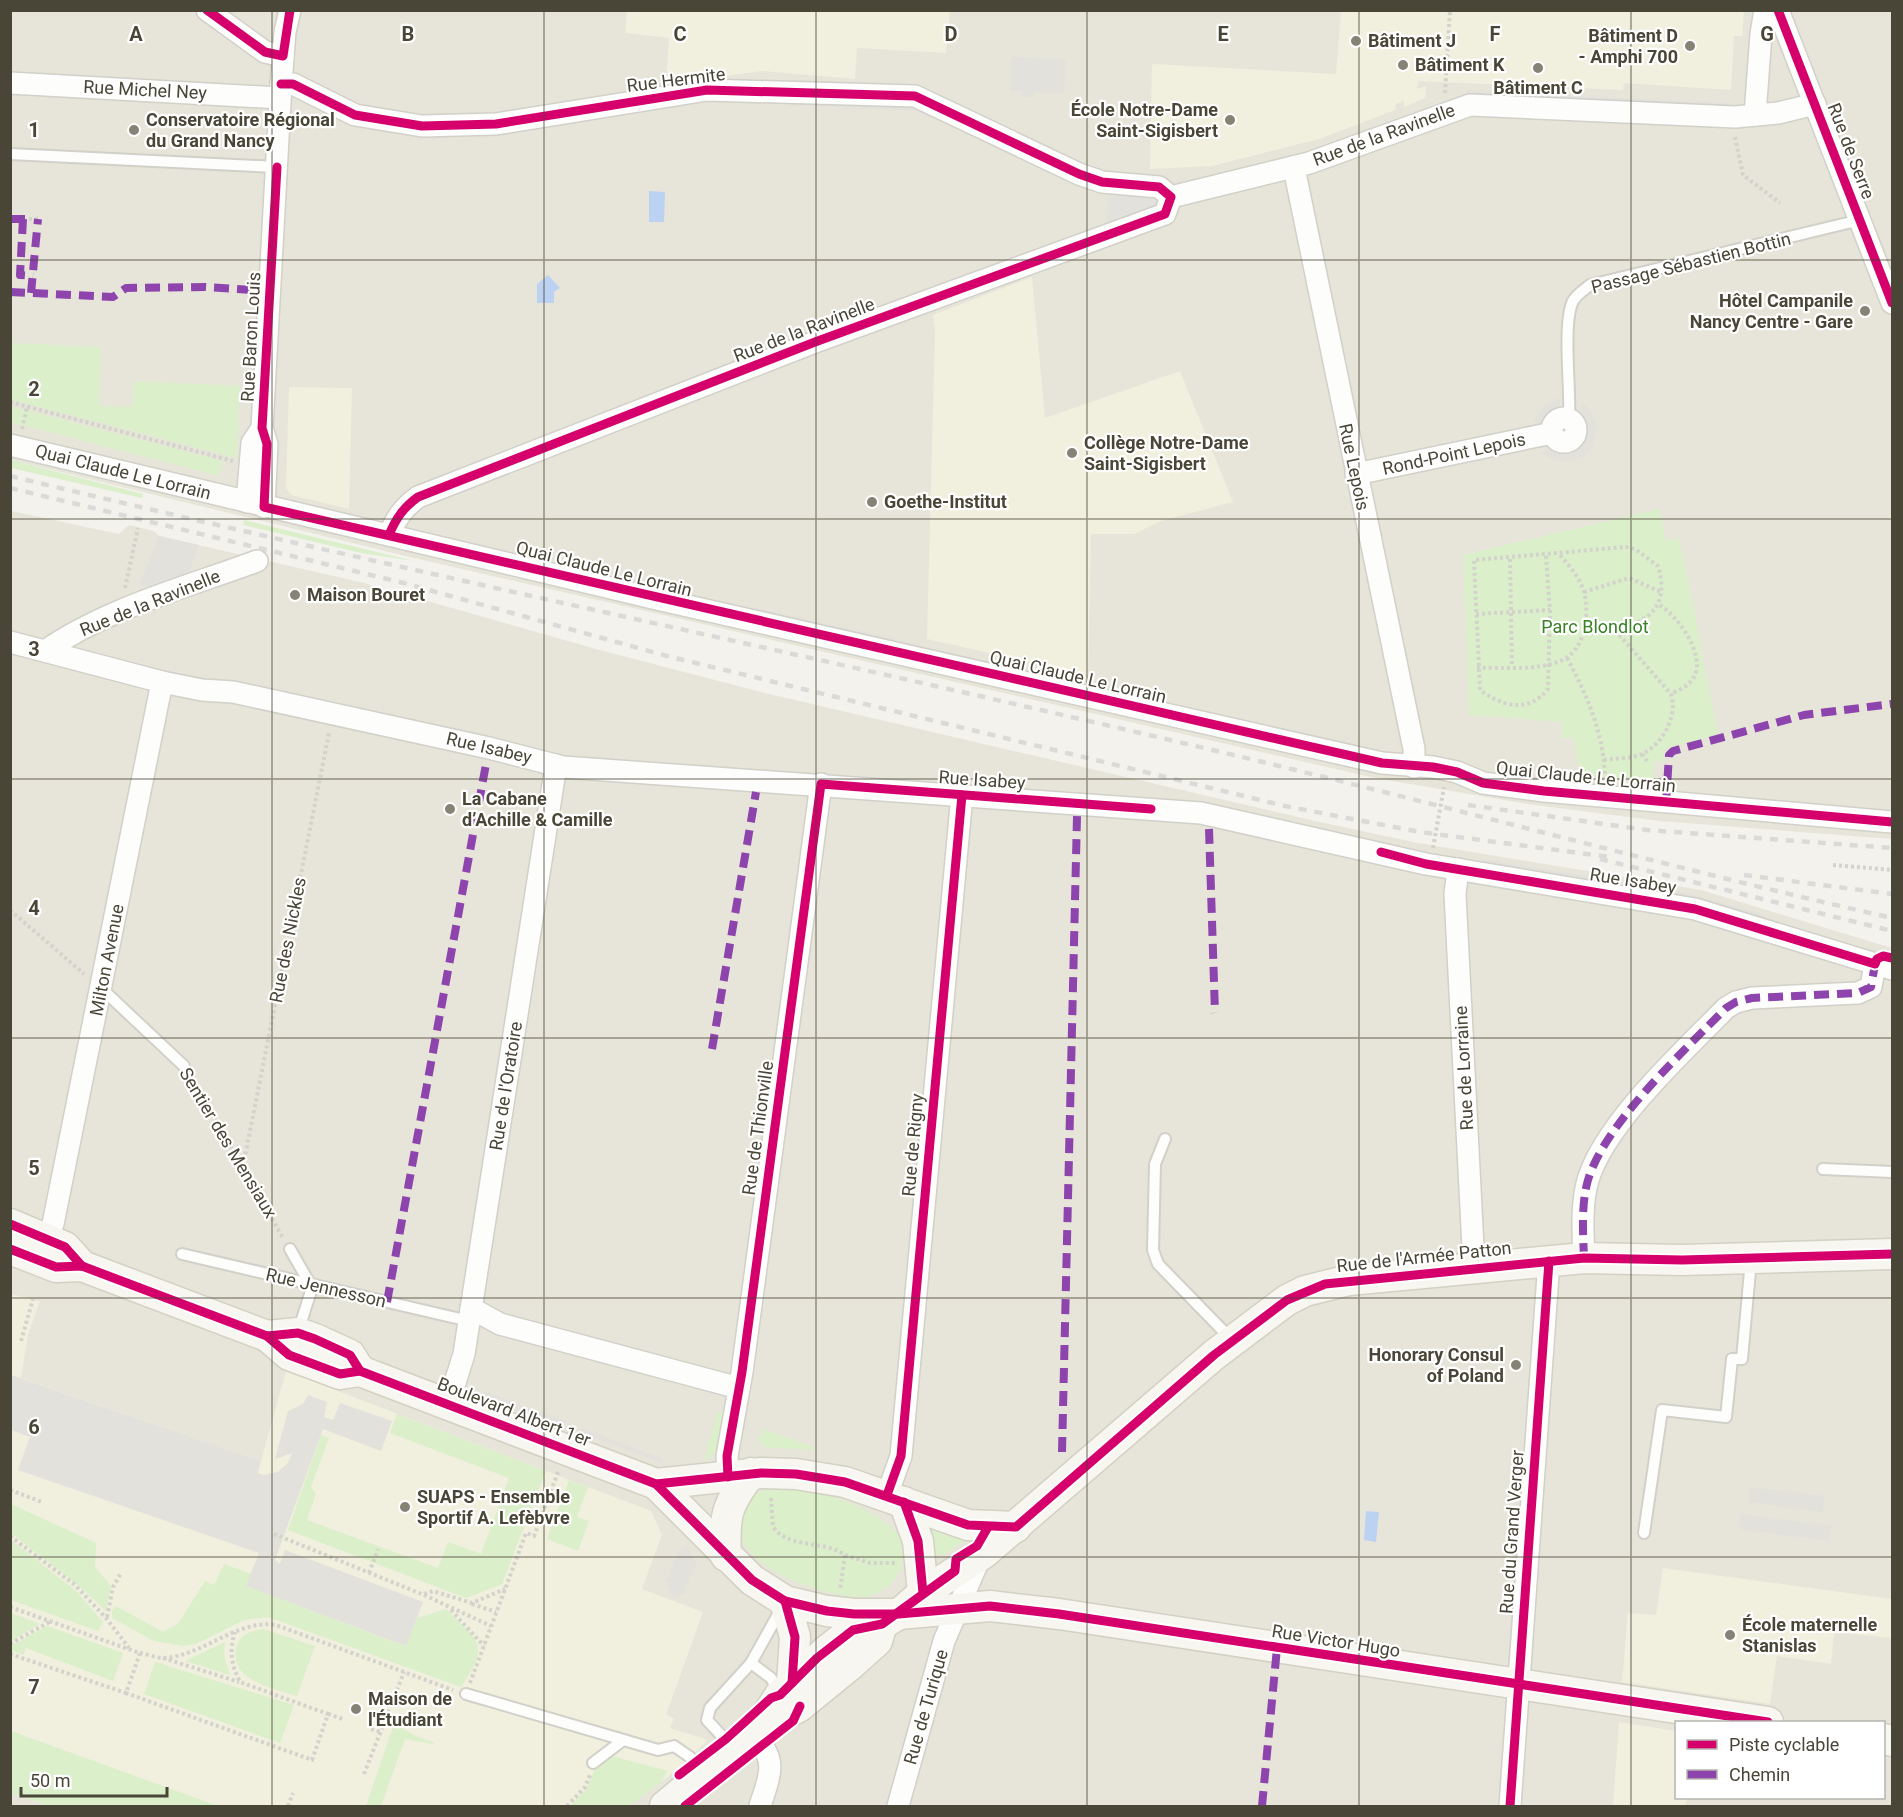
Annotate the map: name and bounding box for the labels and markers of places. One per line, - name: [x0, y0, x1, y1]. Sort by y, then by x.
- place label: Bâtiment D - Amphi 700: [1579, 25, 1678, 67]
- place label: Bâtiment J: [1368, 30, 1456, 51]
- marker: Bâtiment J: [1349, 34, 1363, 48]
- marker: Bâtiment D - Amphi 700: [1683, 39, 1697, 53]
- place label: Bâtiment K: [1415, 54, 1505, 75]
- marker: Bâtiment K: [1396, 58, 1410, 72]
- marker: Bâtiment C: [1531, 61, 1545, 75]
- place label: Bâtiment C: [1493, 77, 1583, 98]
- place label: École Notre-Dame Saint-Sigisbert: [1071, 99, 1218, 141]
- place label: Conservatoire Régional du Grand Nancy: [146, 109, 335, 151]
- marker: École Notre-Dame Saint-Sigisbert: [1223, 113, 1237, 127]
- marker: Conservatoire Régional du Grand Nancy: [127, 123, 141, 137]
- place label: Hôtel Campanile Nancy Centre - Gare: [1690, 290, 1853, 332]
- marker: Hôtel Campanile Nancy Centre - Gare: [1858, 304, 1872, 318]
- place label: Collège Notre-Dame Saint-Sigisbert: [1084, 432, 1249, 474]
- marker: Collège Notre-Dame Saint-Sigisbert: [1065, 446, 1079, 460]
- place label: Goethe-Institut: [884, 491, 1007, 512]
- marker: Goethe-Institut: [865, 495, 879, 509]
- place label: Maison Bouret: [307, 584, 425, 605]
- marker: Maison Bouret: [288, 588, 302, 602]
- place label: La Cabane d’Achille & Camille: [462, 788, 613, 830]
- marker: La Cabane d’Achille & Camille: [443, 802, 457, 816]
- place label: Honorary Consul of Poland: [1369, 1344, 1504, 1386]
- marker: Honorary Consul of Poland: [1509, 1358, 1523, 1372]
- place label: SUAPS - Ensemble Sportif A. Lefèbvre: [417, 1486, 570, 1528]
- marker: SUAPS - Ensemble Sportif A. Lefèbvre: [398, 1500, 412, 1514]
- place label: École maternelle Stanislas: [1742, 1614, 1877, 1656]
- marker: École maternelle Stanislas: [1723, 1628, 1737, 1642]
- place label: Maison de l'Étudiant: [368, 1688, 452, 1730]
- marker: Maison de l'Étudiant: [349, 1702, 363, 1716]

